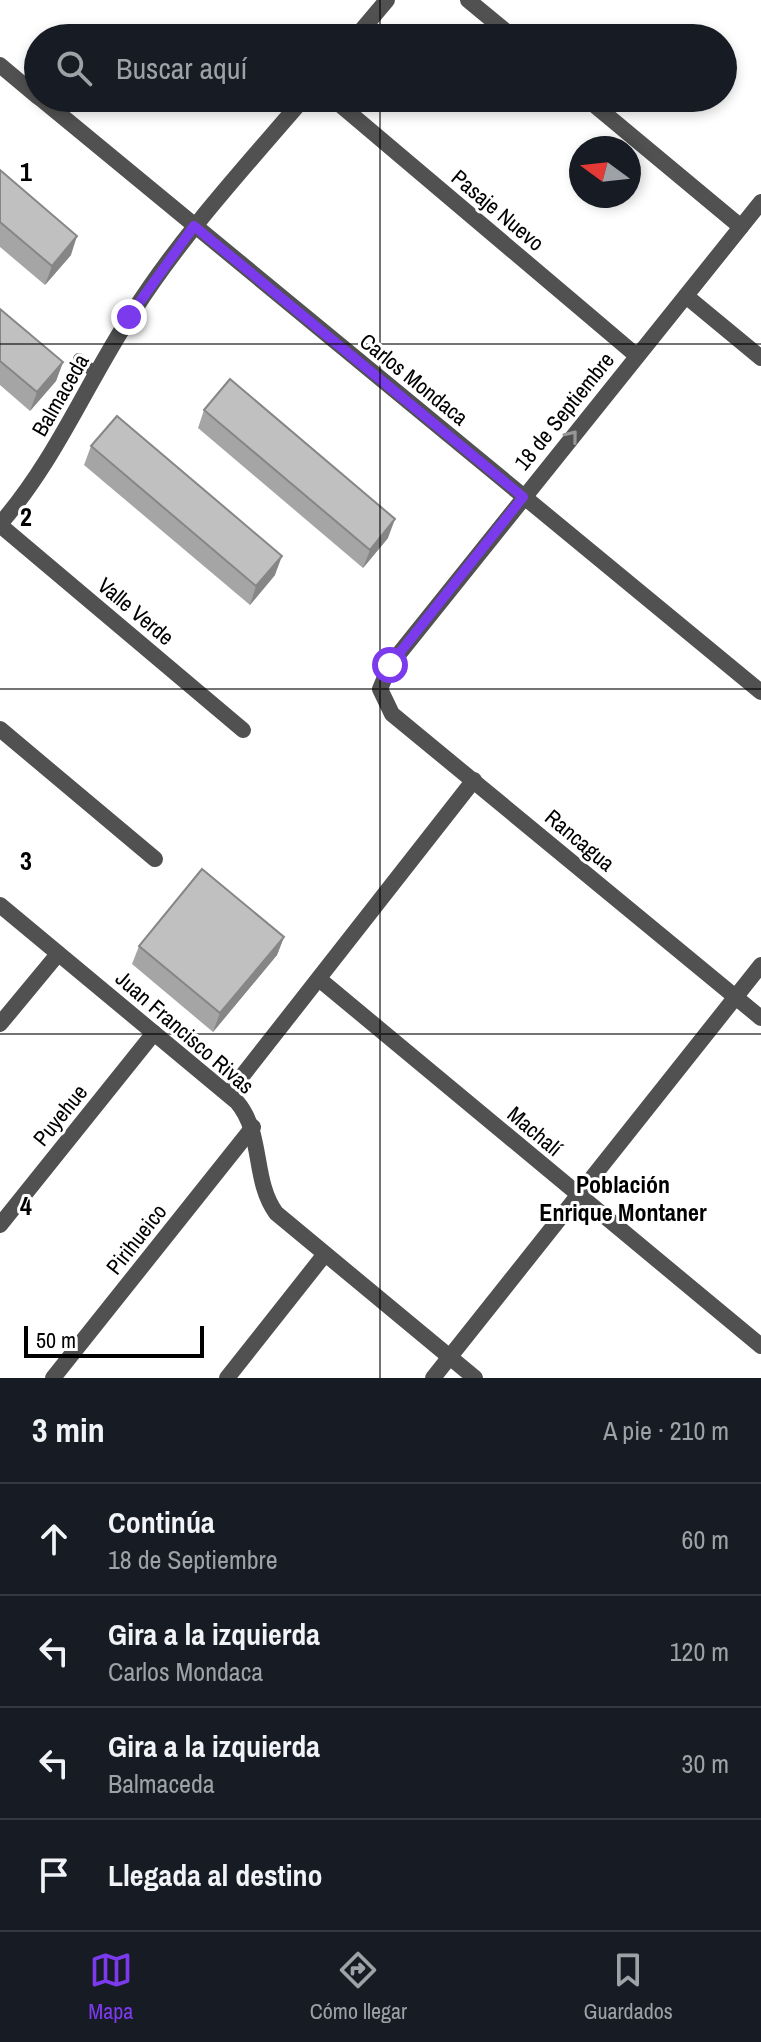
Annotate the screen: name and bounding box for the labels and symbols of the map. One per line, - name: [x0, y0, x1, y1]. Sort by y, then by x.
- north arrow: [569, 136, 641, 208]
- text: 1: [20, 154, 32, 189]
- street label: Pasaje Nuevo: [445, 162, 551, 258]
- route end: [111, 299, 147, 335]
- street label: Carlos Mondaca: [354, 326, 474, 432]
- street label: 18 de Septiembre: [507, 346, 621, 476]
- street label: Balmaceda: [24, 348, 96, 442]
- one-way arrow: [562, 431, 577, 445]
- text: 2: [20, 499, 32, 534]
- street label: Valle Verde: [92, 570, 180, 652]
- route start: [372, 647, 408, 683]
- street label: Rancagua: [539, 802, 621, 878]
- text: 3: [20, 843, 32, 878]
- street label: Juan Francisco Rivas: [109, 963, 261, 1101]
- street label: Puyehue: [26, 1078, 94, 1152]
- street label: Machalí: [501, 1099, 570, 1163]
- district label: Población Enrique Montaner: [539, 1168, 707, 1228]
- text: 4: [20, 1188, 32, 1223]
- street label: Pirihueico: [99, 1197, 173, 1281]
- scale bar: [24, 1322, 204, 1358]

